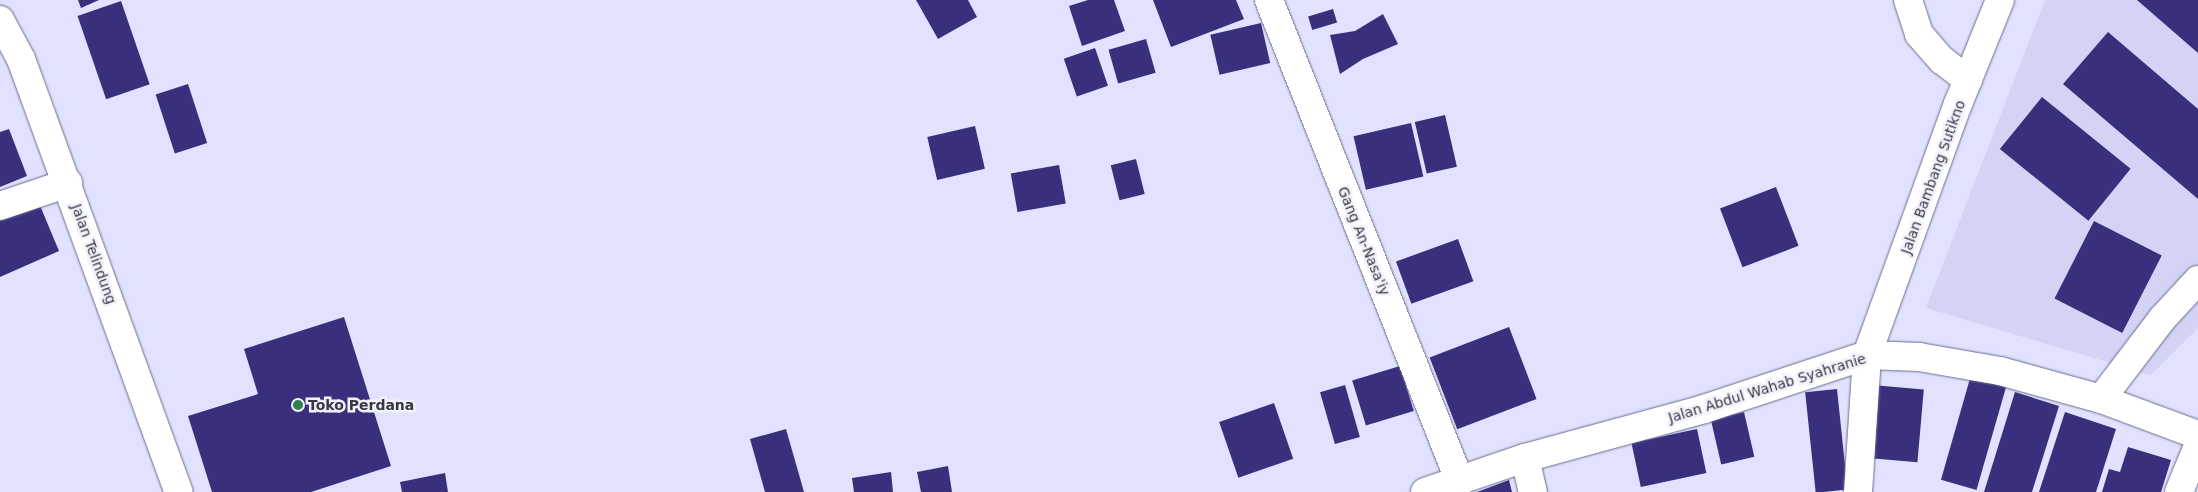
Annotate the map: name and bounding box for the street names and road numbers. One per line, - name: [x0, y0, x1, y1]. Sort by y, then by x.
- street label: Jalan Bambang Sutikno: [1897, 98, 1969, 256]
- street label: Gang An-Nasa'iy: [1334, 184, 1394, 298]
- street label: Jalan Telindung: [68, 202, 120, 306]
- street label: Jalan Abdul Wahab Syahranie: [1666, 350, 1868, 426]

